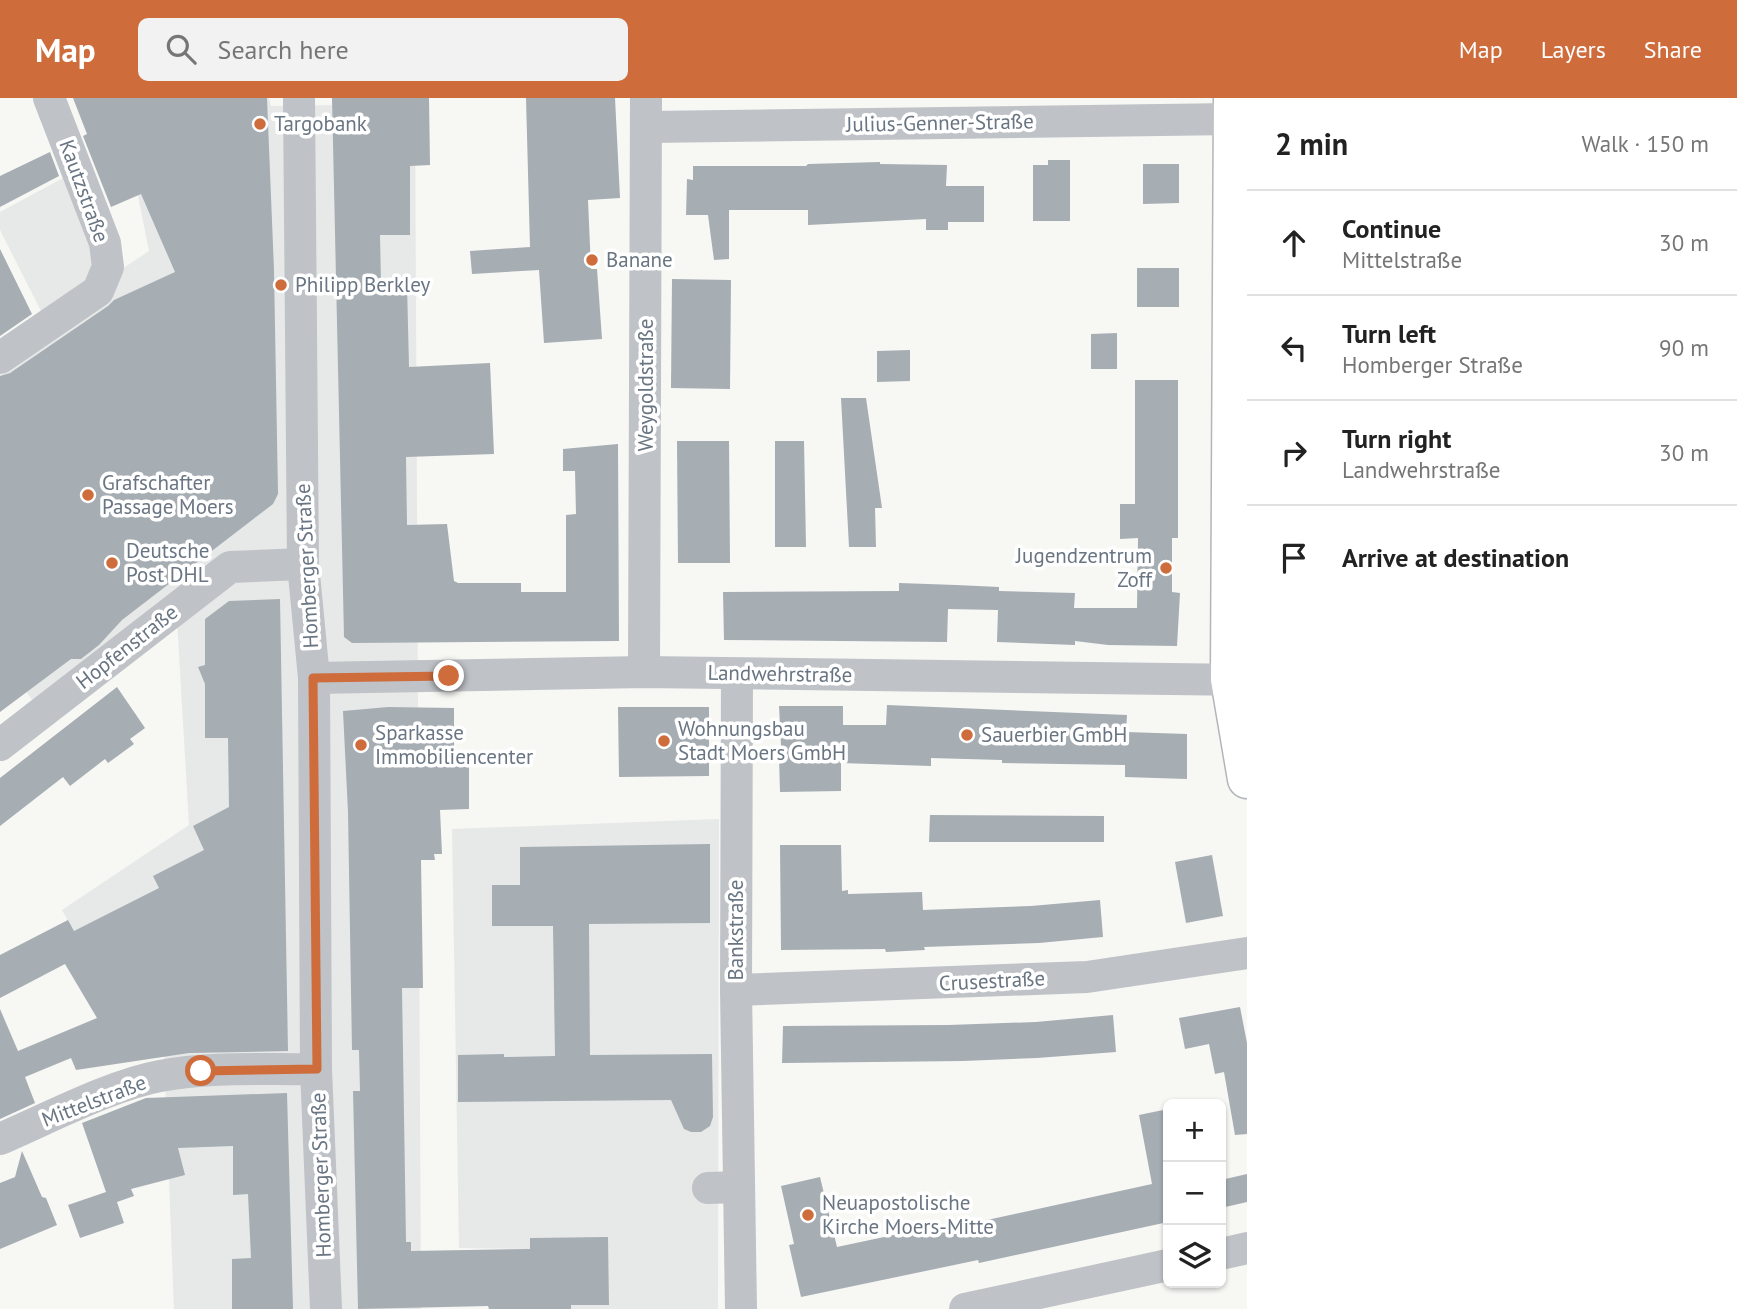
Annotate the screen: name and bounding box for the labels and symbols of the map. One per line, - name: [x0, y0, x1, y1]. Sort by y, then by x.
- street label: Julius-Genner-Straße: [845, 107, 1034, 138]
- place label: Targobank: [274, 110, 367, 137]
- marker: Targobank: [252, 116, 268, 132]
- street label: Kautzstraße: [53, 136, 115, 246]
- place label: Banane: [606, 246, 673, 273]
- marker: Banane: [584, 252, 600, 268]
- place label: Philipp Berkley: [295, 271, 430, 298]
- marker: Philipp Berkley: [273, 277, 289, 293]
- street label: Weygoldstraße: [632, 319, 659, 451]
- place label: Grafschafter Passage Moers: [102, 469, 234, 520]
- street label: Homberger Straße: [289, 483, 324, 649]
- marker: Grafschafter Passage Moers: [80, 487, 96, 503]
- place label: Deutsche Post DHL: [126, 537, 209, 588]
- place label: Jugendzentrum Zoff: [1015, 542, 1153, 593]
- marker: Deutsche Post DHL: [104, 555, 120, 571]
- marker: Jugendzentrum Zoff: [1158, 560, 1174, 576]
- street label: Hopfenstraße: [70, 598, 183, 695]
- street label: Landwehrstraße: [707, 659, 853, 688]
- route end: [433, 660, 464, 691]
- place label: Wohnungsbau Stadt Moers GmbH: [678, 715, 846, 766]
- place label: Sparkasse Immobiliencenter: [375, 719, 533, 770]
- place label: Sauerbier GmbH: [981, 721, 1127, 748]
- marker: Sauerbier GmbH: [959, 727, 975, 743]
- marker: Wohnungsbau Stadt Moers GmbH: [656, 733, 672, 749]
- marker: Sparkasse Immobiliencenter: [353, 737, 369, 753]
- street label: Bankstraße: [722, 880, 749, 980]
- street label: Crusestraße: [938, 964, 1046, 997]
- route start: [185, 1055, 216, 1086]
- street label: Mittelstraße: [38, 1068, 150, 1133]
- street label: Homberger Straße: [304, 1092, 337, 1258]
- place label: Neuapostolische Kirche Moers-Mitte: [822, 1189, 994, 1240]
- marker: Neuapostolische Kirche Moers-Mitte: [800, 1207, 816, 1223]

